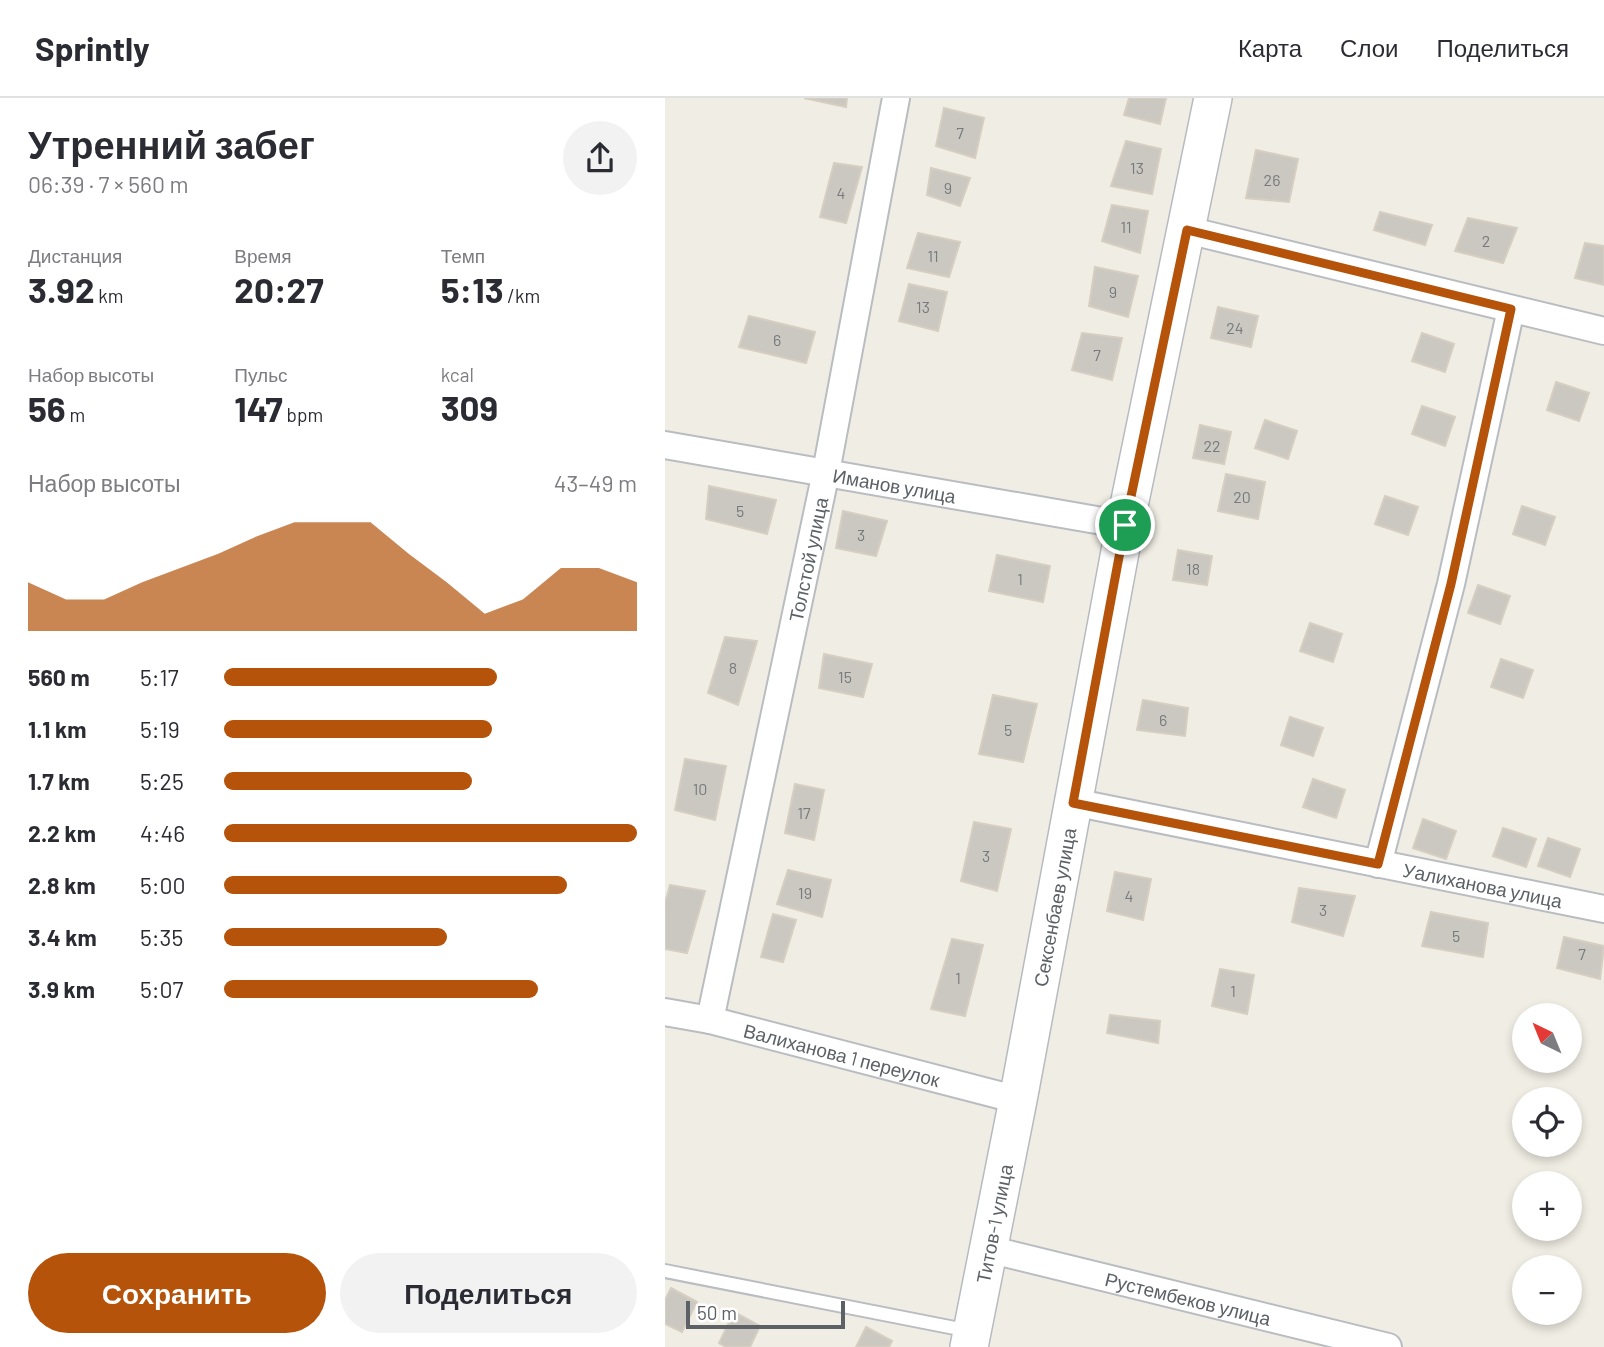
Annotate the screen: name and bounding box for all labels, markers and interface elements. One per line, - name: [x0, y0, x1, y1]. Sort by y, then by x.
- text: Sprintly: [35, 28, 150, 68]
- text: Карта: [1238, 33, 1302, 62]
- text: Слои: [1340, 33, 1398, 62]
- text: Поделиться: [1436, 33, 1569, 62]
- text: Утренний забег: [28, 121, 315, 167]
- button: share: [563, 121, 637, 195]
- house number: 7: [956, 123, 964, 142]
- house number: 13: [1130, 158, 1144, 177]
- text: 06:39 · 7 × 560 m: [28, 170, 189, 198]
- house number: 26: [1264, 170, 1280, 189]
- house number: 9: [944, 178, 952, 197]
- house number: 4: [837, 183, 845, 202]
- house number: 11: [1120, 217, 1132, 236]
- house number: 2: [1482, 231, 1490, 250]
- text: Дистанция: [28, 244, 122, 267]
- text: Время: [234, 244, 292, 267]
- text: Темп: [441, 244, 485, 267]
- house number: 11: [927, 246, 939, 265]
- text: 3.92: [28, 268, 95, 310]
- text: 20:27: [234, 268, 324, 310]
- text: 5:13: [441, 268, 504, 310]
- house number: 9: [1109, 282, 1117, 301]
- text: km: [95, 284, 124, 307]
- text: /km: [504, 284, 540, 307]
- house number: 13: [916, 297, 930, 316]
- house number: 24: [1226, 318, 1244, 337]
- house number: 6: [773, 330, 781, 349]
- house number: 7: [1093, 345, 1101, 364]
- text: Набор высоты: [28, 363, 154, 386]
- text: Пульс: [234, 363, 288, 386]
- text: kcal: [441, 363, 474, 386]
- text: 309: [441, 386, 498, 428]
- text: 56: [28, 387, 66, 429]
- text: 147: [234, 387, 283, 429]
- text: m: [66, 403, 85, 426]
- text: bpm: [283, 403, 323, 426]
- house number: 22: [1203, 436, 1221, 455]
- street label: Иманов улица: [831, 463, 958, 507]
- text: Набор высоты: [28, 469, 181, 497]
- text: 43–49 m: [554, 469, 637, 497]
- house number: 20: [1233, 487, 1251, 506]
- street label: Толстой улица: [783, 494, 832, 624]
- pin: [1095, 495, 1155, 555]
- house number: 5: [736, 501, 744, 520]
- icon: arrive: [1106, 506, 1144, 544]
- house number: 3: [857, 525, 865, 544]
- house number: 18: [1186, 559, 1200, 578]
- house number: 1: [1017, 569, 1023, 588]
- house number: 8: [729, 658, 737, 677]
- text: 560 m: [28, 663, 90, 691]
- text: 5:17: [140, 663, 179, 691]
- house number: 15: [838, 667, 852, 686]
- house number: 6: [1159, 710, 1167, 729]
- text: 1.1 km: [28, 715, 87, 743]
- text: 5:19: [140, 715, 180, 743]
- house number: 5: [1004, 720, 1012, 739]
- text: 1.7 km: [28, 767, 90, 795]
- text: 5:25: [140, 767, 184, 795]
- house number: 10: [693, 779, 707, 798]
- house number: 17: [797, 803, 811, 822]
- text: 2.2 km: [28, 819, 96, 847]
- text: 4:46: [140, 819, 185, 847]
- street label: Сексенбаев улица: [1028, 825, 1080, 988]
- house number: 3: [982, 846, 990, 865]
- street label: Уалиханова улица: [1401, 857, 1565, 912]
- text: 2.8 km: [28, 871, 96, 899]
- text: 5:00: [140, 871, 186, 899]
- house number: 19: [798, 883, 812, 902]
- house number: 4: [1125, 886, 1133, 905]
- house number: 3: [1319, 900, 1327, 919]
- text: 3.4 km: [28, 923, 97, 951]
- text: 5:35: [140, 923, 183, 951]
- house number: 5: [1452, 926, 1460, 945]
- house number: 7: [1578, 944, 1586, 963]
- house number: 1: [955, 968, 961, 987]
- text: 3.9 km: [28, 975, 95, 1003]
- text: 5:07: [140, 975, 184, 1003]
- house number: 1: [1230, 981, 1236, 1000]
- north arrow: [1512, 1003, 1582, 1073]
- map controls: [1512, 1003, 1582, 1325]
- street label: Валиханова 1 переулок: [741, 1018, 943, 1091]
- button: locate: [1512, 1087, 1582, 1157]
- street label: Титов-1 улица: [970, 1161, 1017, 1285]
- button: +: [1512, 1171, 1582, 1241]
- button: Сохранить: [28, 1253, 326, 1333]
- button: Поделиться: [340, 1253, 637, 1333]
- button: −: [1512, 1255, 1582, 1325]
- street label: Рустембеков улица: [1103, 1267, 1274, 1330]
- scale bar: [686, 1298, 845, 1330]
- text: 50 m: [697, 1301, 737, 1324]

